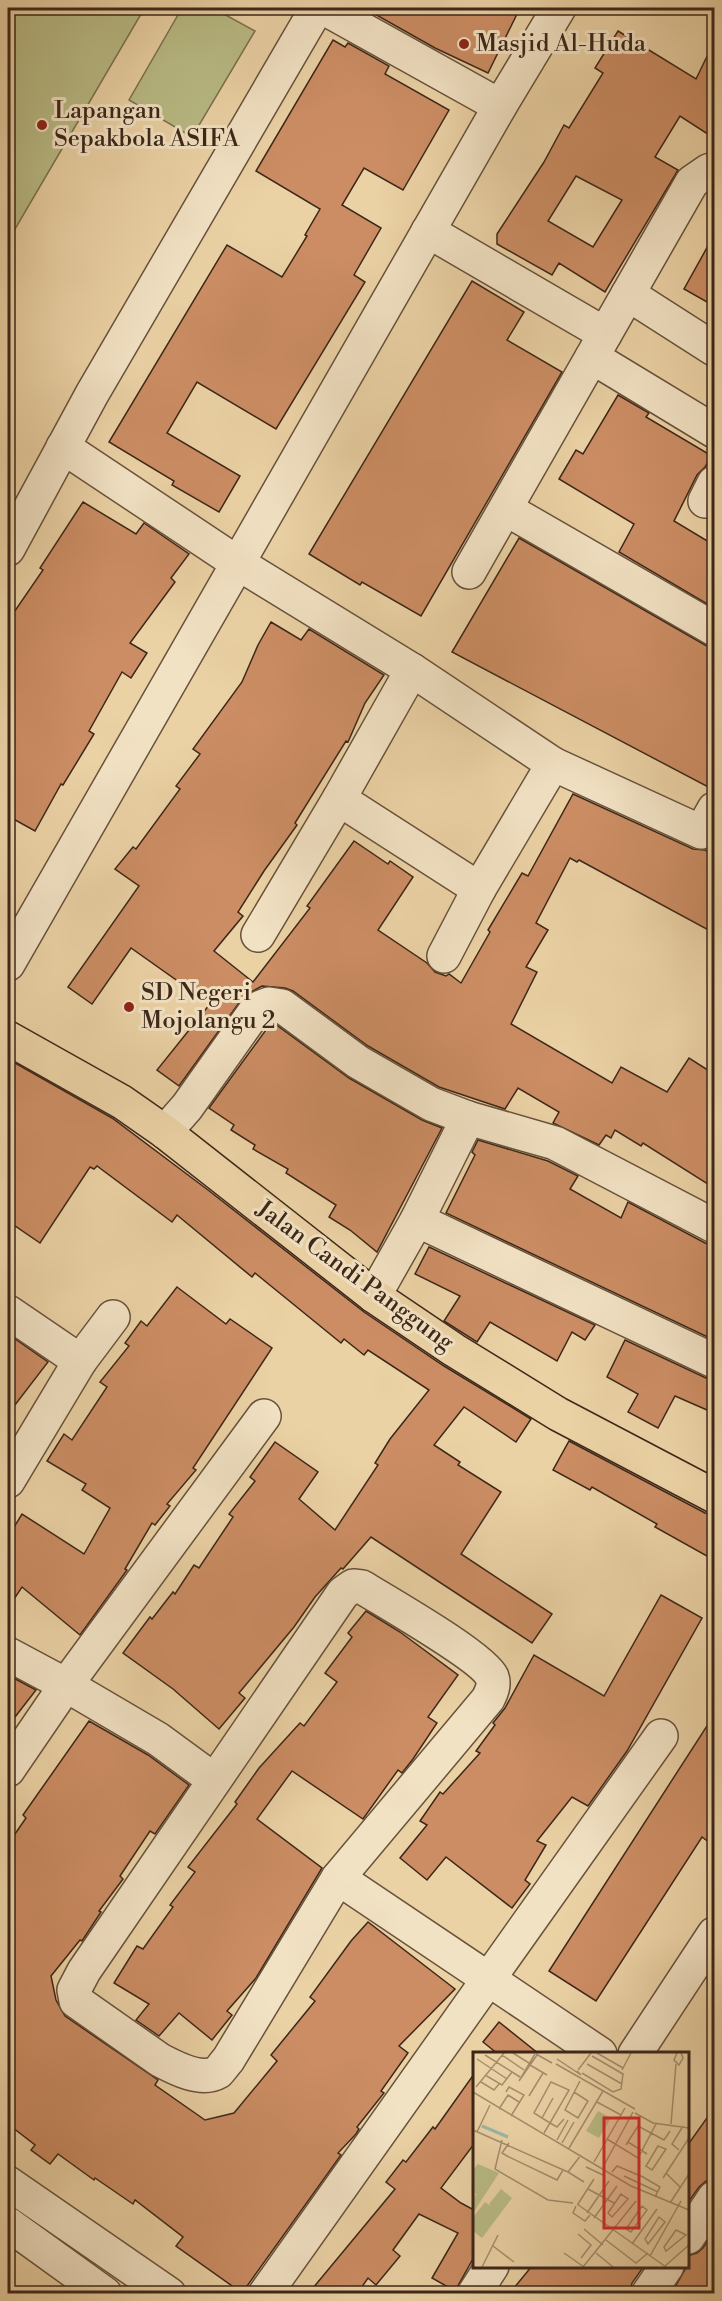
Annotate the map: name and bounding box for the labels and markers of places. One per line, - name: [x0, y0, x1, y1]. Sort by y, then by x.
- place label: Masjid Al-Huda: [476, 29, 647, 59]
- marker: Masjid Al-Huda: [457, 37, 471, 51]
- place label: Lapangan Sepakbola ASIFA: [54, 96, 240, 154]
- marker: Lapangan Sepakbola ASIFA: [35, 118, 49, 132]
- place label: SD Negeri Mojolangu 2: [141, 978, 275, 1036]
- marker: SD Negeri Mojolangu 2: [122, 1000, 136, 1014]

